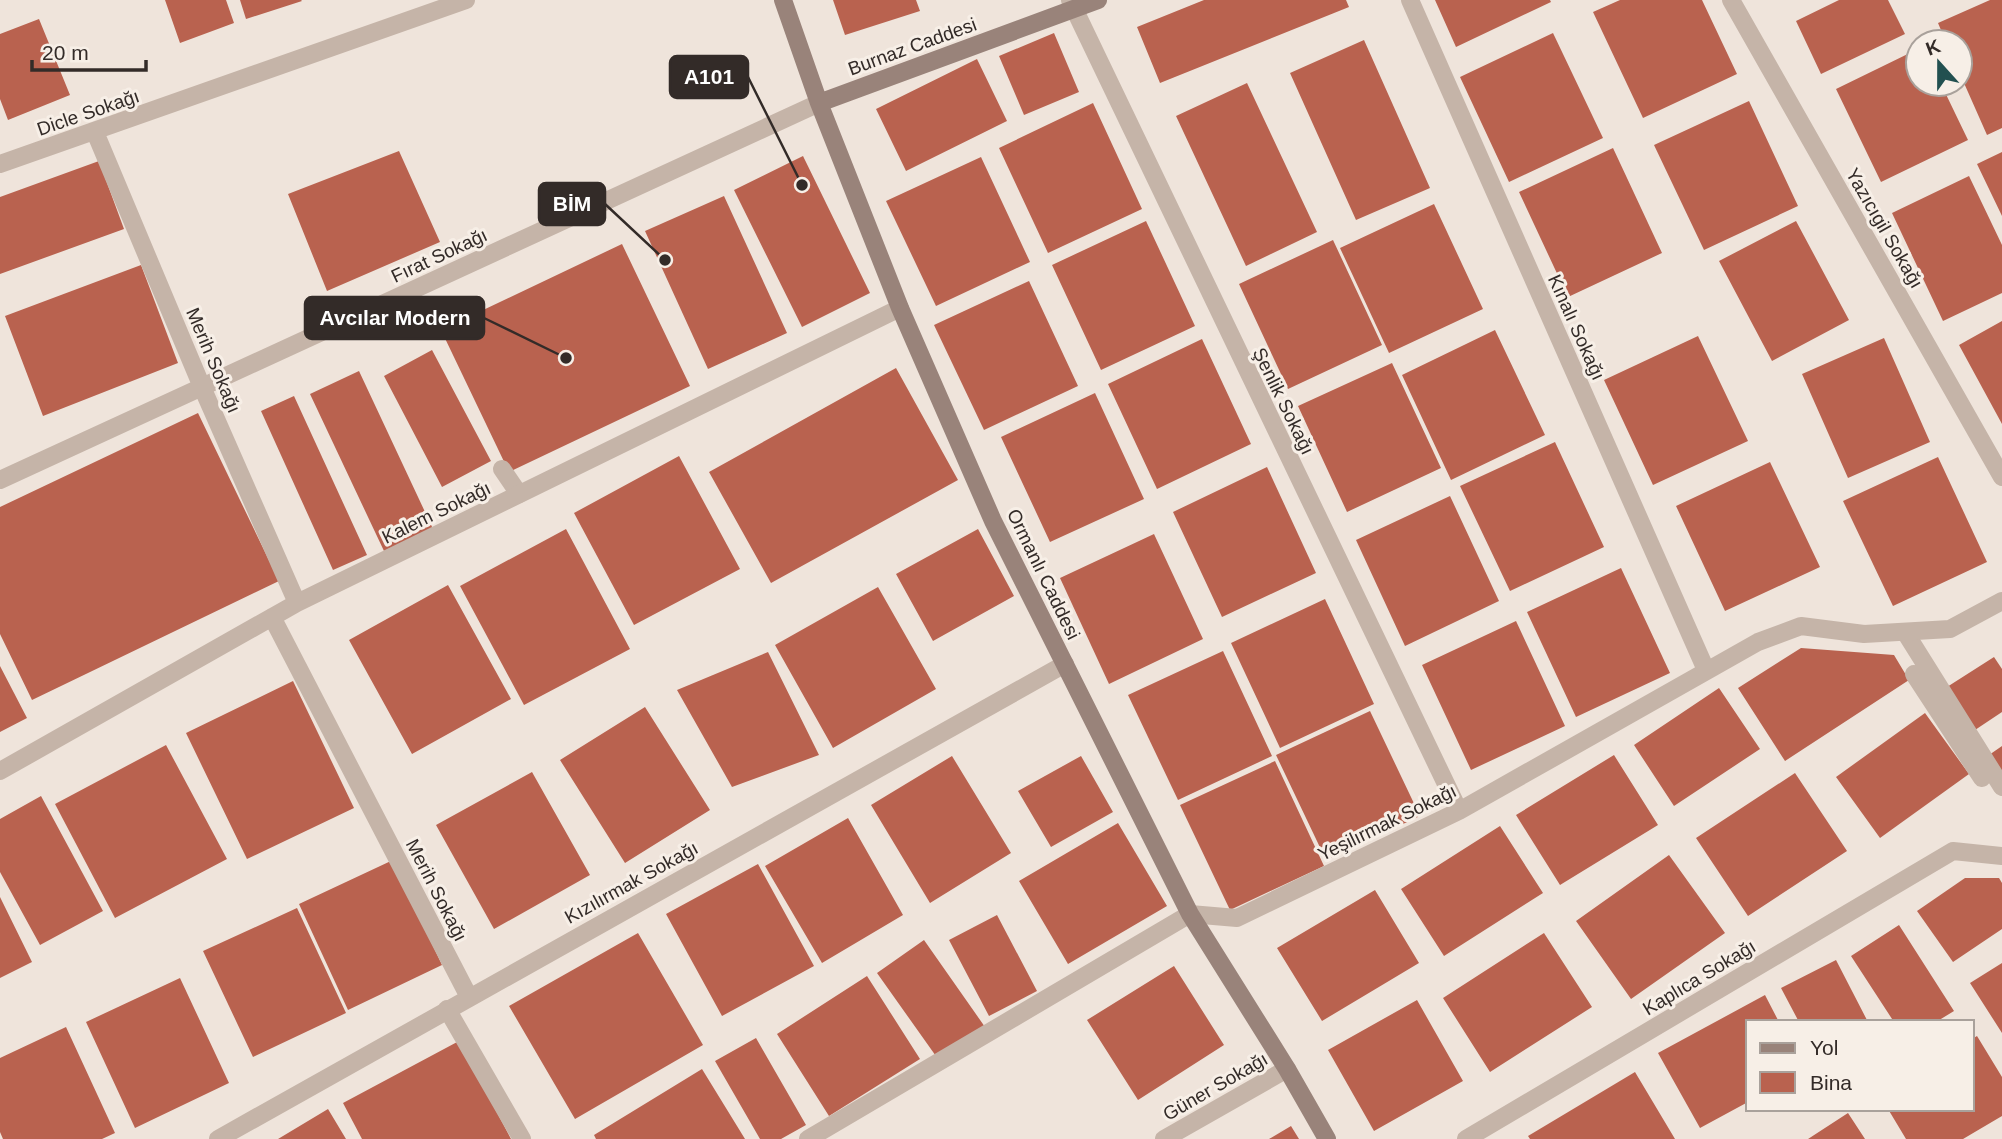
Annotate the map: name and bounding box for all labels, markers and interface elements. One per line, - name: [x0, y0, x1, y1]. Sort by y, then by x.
- street label: Burnaz Caddesi: [845, 13, 979, 79]
- scale bar: [32, 28, 145, 72]
- north arrow: [1904, 28, 1974, 98]
- text: K: [1923, 35, 1944, 60]
- text: 20 m: [42, 41, 89, 64]
- callout: A101: [670, 56, 748, 98]
- text: A101: [684, 65, 734, 88]
- street label: Dicle Sokağı: [34, 85, 142, 140]
- street label: Yazıcıgil Sokağı: [1842, 165, 1927, 292]
- callout: BİM: [539, 183, 605, 225]
- text: BİM: [553, 192, 591, 215]
- street label: Fırat Sokağı: [388, 224, 491, 287]
- street label: Kınalı Sokağı: [1544, 271, 1609, 383]
- callout: Avcılar Modern: [305, 297, 484, 339]
- street label: Merih Sokağı: [182, 305, 245, 416]
- text: Avcılar Modern: [320, 306, 470, 329]
- street label: Şenlik Sokağı: [1249, 344, 1318, 458]
- street label: Kalem Sokağı: [378, 477, 494, 548]
- street label: Ormanlı Caddesi: [1003, 506, 1084, 643]
- street label: Yeşilırmak Sokağı: [1315, 780, 1460, 865]
- street label: Merih Sokağı: [402, 836, 471, 945]
- street label: Kızılırmak Sokağı: [561, 837, 701, 928]
- street label: Kaplıca Sokağı: [1639, 936, 1759, 1019]
- legend: [1746, 1020, 1974, 1111]
- text: Yol: [1810, 1036, 1838, 1059]
- street label: Güner Sokağı: [1159, 1048, 1271, 1125]
- text: Bina: [1810, 1071, 1852, 1094]

